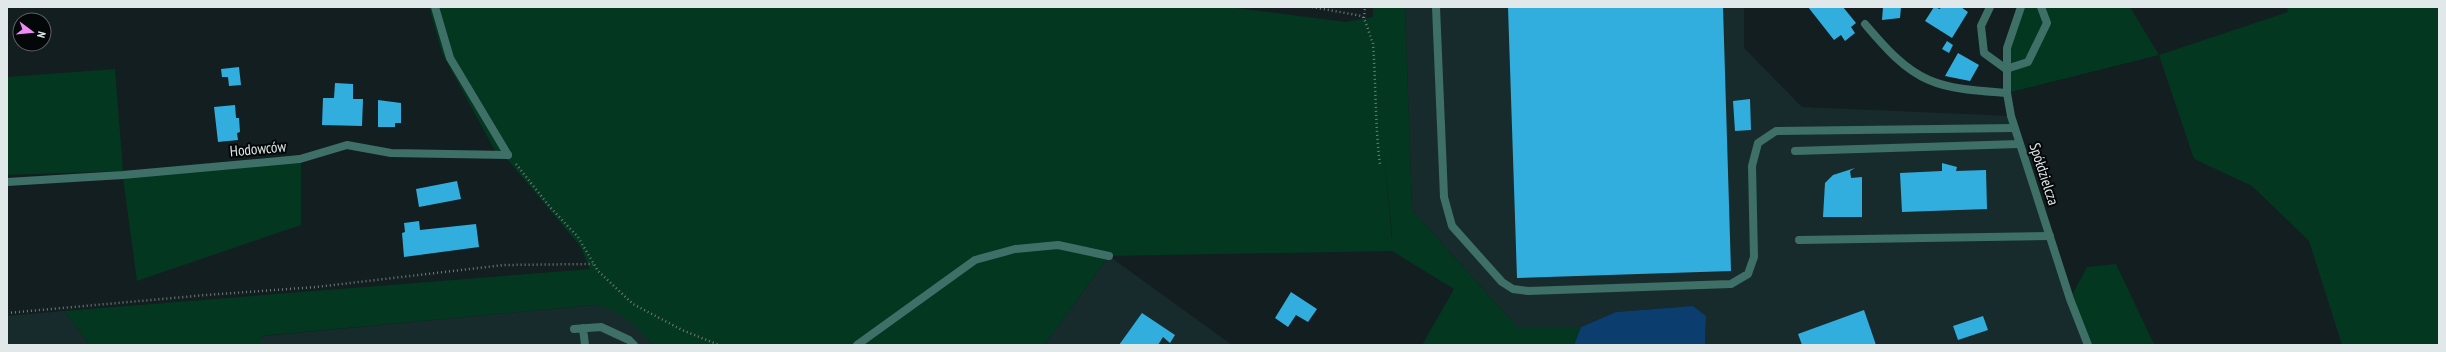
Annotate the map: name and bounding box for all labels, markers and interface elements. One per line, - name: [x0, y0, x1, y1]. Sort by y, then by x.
- north arrow: [12, 12, 52, 52]
- text: N: [34, 30, 49, 40]
- street label: Hodowców: [229, 137, 287, 160]
- street label: Spółdzielcza: [2025, 140, 2063, 207]

